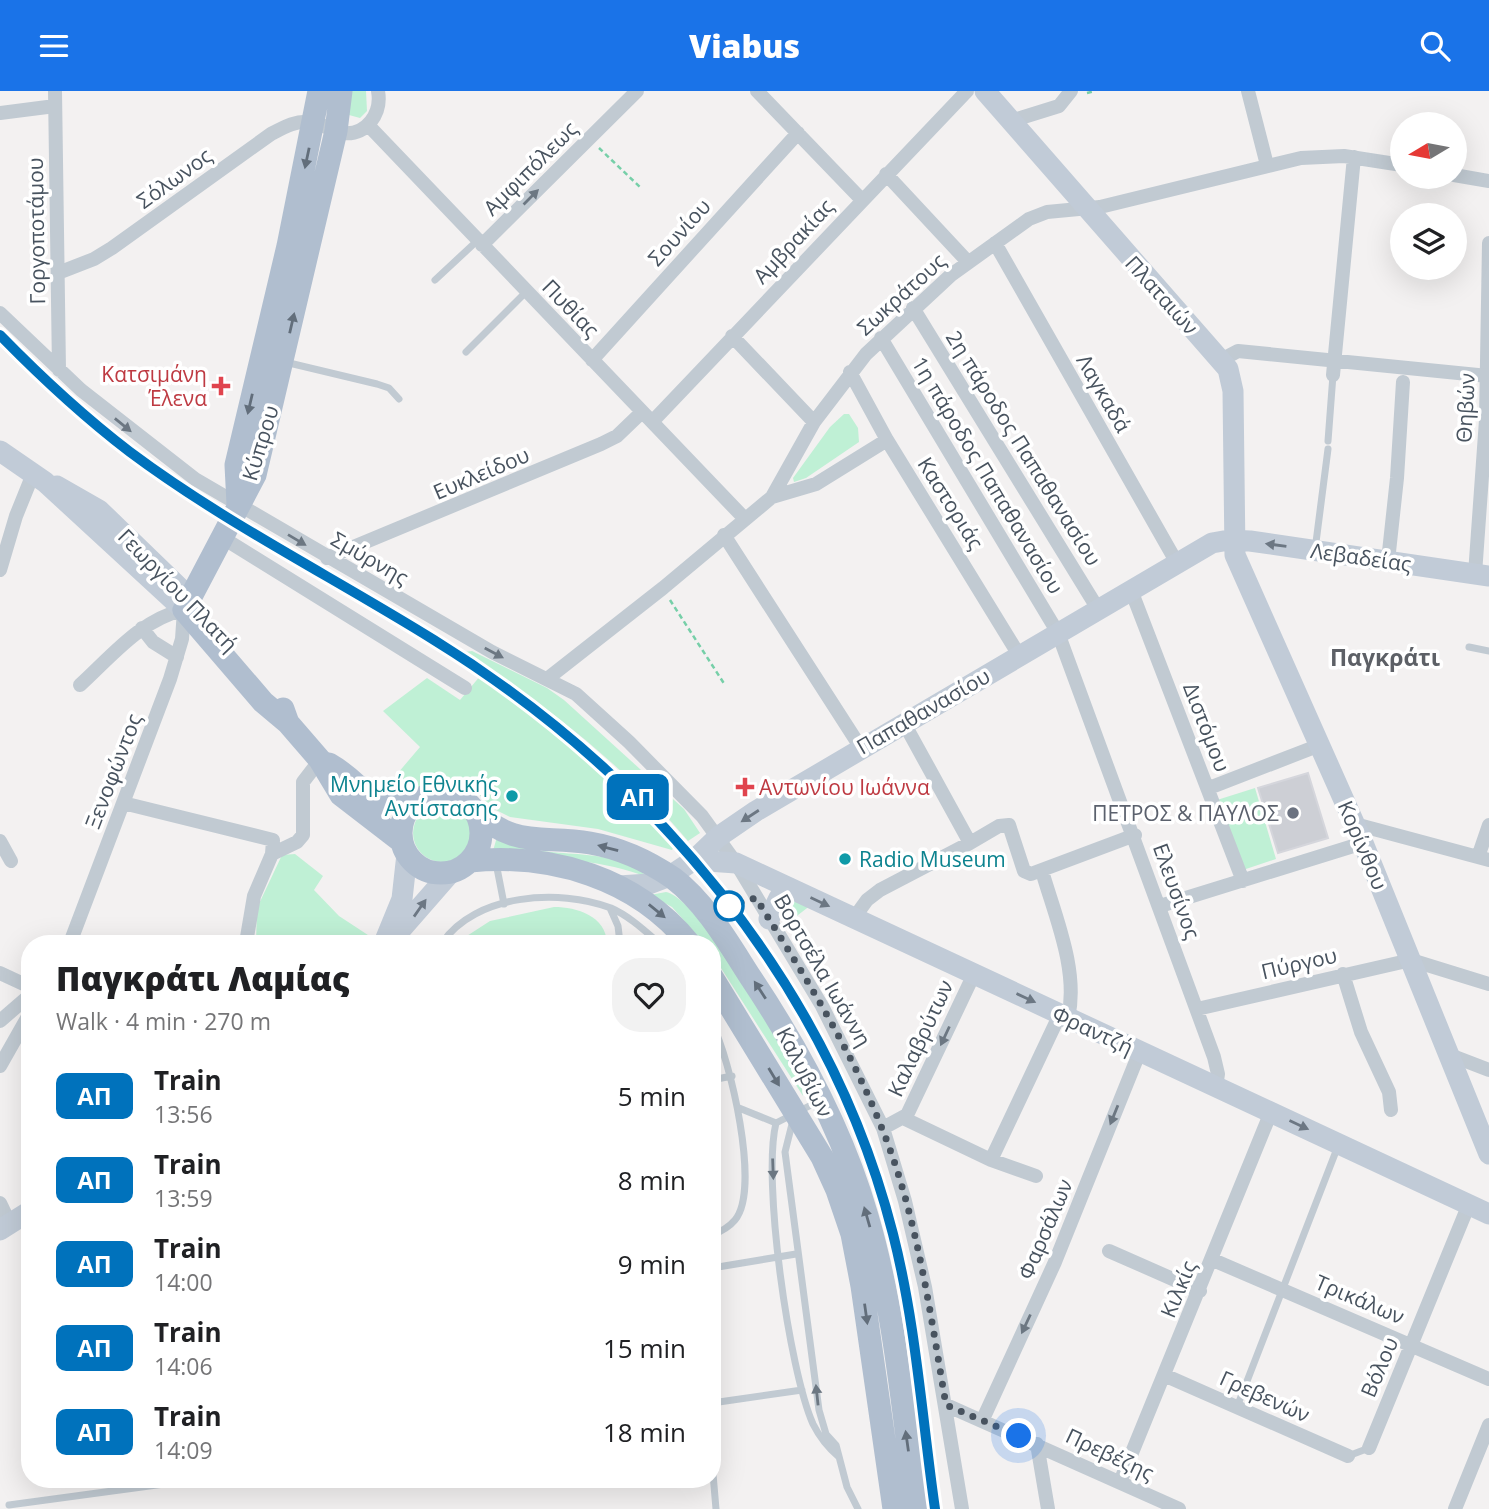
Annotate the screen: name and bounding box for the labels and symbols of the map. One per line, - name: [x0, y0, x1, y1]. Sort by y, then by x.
- north arrow: [1390, 112, 1466, 189]
- street label: Αμφιπόλεως: [477, 115, 583, 221]
- street label: Σόλωνος: [131, 141, 217, 215]
- one-way arrow: [302, 147, 313, 169]
- street label: Γοργοποτάμου: [21, 157, 51, 305]
- one-way arrow: [522, 188, 539, 205]
- street label: Σουνίου: [641, 192, 717, 272]
- street label: Αμβρακίας: [747, 193, 839, 289]
- street label: Σωκράτους: [851, 247, 951, 341]
- street label: Πλαταιών: [1119, 250, 1205, 340]
- street label: Πυθίας: [536, 273, 606, 343]
- one-way arrow: [287, 311, 298, 333]
- street label: 2η πάροδος Παπαθανασίου: [940, 325, 1108, 571]
- street label: Λαγκαδά: [1070, 349, 1138, 437]
- street label: 1η πάροδος Παπαθανασίου: [906, 351, 1070, 599]
- place label: Κατσιμάνη Έλενα: [101, 360, 207, 412]
- street label: Θηβών: [1449, 372, 1481, 444]
- marker: Κατσιμάνη Έλενα: [213, 378, 229, 394]
- one-way arrow: [245, 393, 256, 415]
- street label: Κύπρου: [235, 402, 285, 484]
- one-way arrow: [114, 417, 131, 432]
- street label: Ευκλείδου: [429, 440, 533, 506]
- street label: Καστοριάς: [912, 452, 990, 554]
- street label: Γεωργίου Πλατή: [112, 522, 244, 658]
- street label: Σμύρνης: [326, 525, 414, 591]
- one-way arrow: [287, 533, 306, 546]
- street label: Λεβαδείας: [1309, 536, 1413, 578]
- one-way arrow: [1265, 539, 1287, 550]
- district label: Παγκράτι: [1330, 641, 1440, 673]
- one-way arrow: [484, 647, 504, 658]
- street label: Παπαθανασίου: [851, 662, 995, 760]
- street label: Διστόμου: [1177, 679, 1237, 775]
- street label: Ξενοφώντος: [78, 710, 148, 832]
- place label: Μνημείο Εθνικής Αντίστασης: [330, 770, 498, 822]
- place label: Αντωνίου Ιωάννα: [759, 773, 930, 801]
- line badge: ΑΠ: [606, 774, 670, 820]
- marker: Αντωνίου Ιωάννα: [737, 779, 753, 795]
- marker: Μνημείο Εθνικής Αντίστασης: [504, 788, 520, 804]
- street label: Κορίνθου: [1332, 796, 1394, 894]
- place label: ΠΕΤΡΟΣ & ΠΑΥΛΟΣ: [1092, 799, 1279, 827]
- marker: ΠΕΤΡΟΣ & ΠΑΥΛΟΣ: [1285, 805, 1301, 821]
- one-way arrow: [740, 809, 759, 822]
- street label: Ελευσίνος: [1147, 839, 1207, 943]
- one-way arrow: [597, 842, 619, 853]
- place label: Radio Museum: [859, 845, 1006, 873]
- marker: Radio Museum: [837, 851, 853, 867]
- street label: Βορτσέλα Ιωάννη: [768, 889, 878, 1051]
- unlabelled marker: [714, 891, 744, 921]
- one-way arrow: [810, 897, 830, 908]
- one-way arrow: [413, 899, 427, 917]
- one-way arrow: [648, 903, 666, 918]
- street label: Πύργου: [1258, 941, 1340, 985]
- street label: Καλαβρύτων: [881, 975, 959, 1101]
- one-way arrow: [754, 981, 767, 1000]
- one-way arrow: [1016, 993, 1036, 1004]
- street label: Φραντζή: [1048, 999, 1138, 1061]
- street label: Καλυβίων: [770, 1022, 840, 1122]
- one-way arrow: [939, 1026, 950, 1046]
- one-way arrow: [767, 1068, 780, 1087]
- one-way arrow: [1109, 1104, 1120, 1125]
- one-way arrow: [1289, 1119, 1309, 1131]
- one-way arrow: [767, 1158, 778, 1180]
- street label: Φαρσάλων: [1011, 1174, 1079, 1284]
- one-way arrow: [862, 1207, 872, 1228]
- street label: Κιλκίς: [1153, 1256, 1203, 1322]
- street label: Τρικάλων: [1311, 1268, 1409, 1330]
- one-way arrow: [861, 1303, 872, 1325]
- one-way arrow: [1020, 1314, 1031, 1335]
- street label: Βόλου: [1354, 1333, 1404, 1401]
- street label: Γρεβενών: [1216, 1364, 1314, 1428]
- one-way arrow: [812, 1384, 823, 1406]
- your location: [1001, 1418, 1036, 1453]
- street label: Πρεβέζης: [1061, 1421, 1159, 1487]
- one-way arrow: [901, 1430, 912, 1452]

